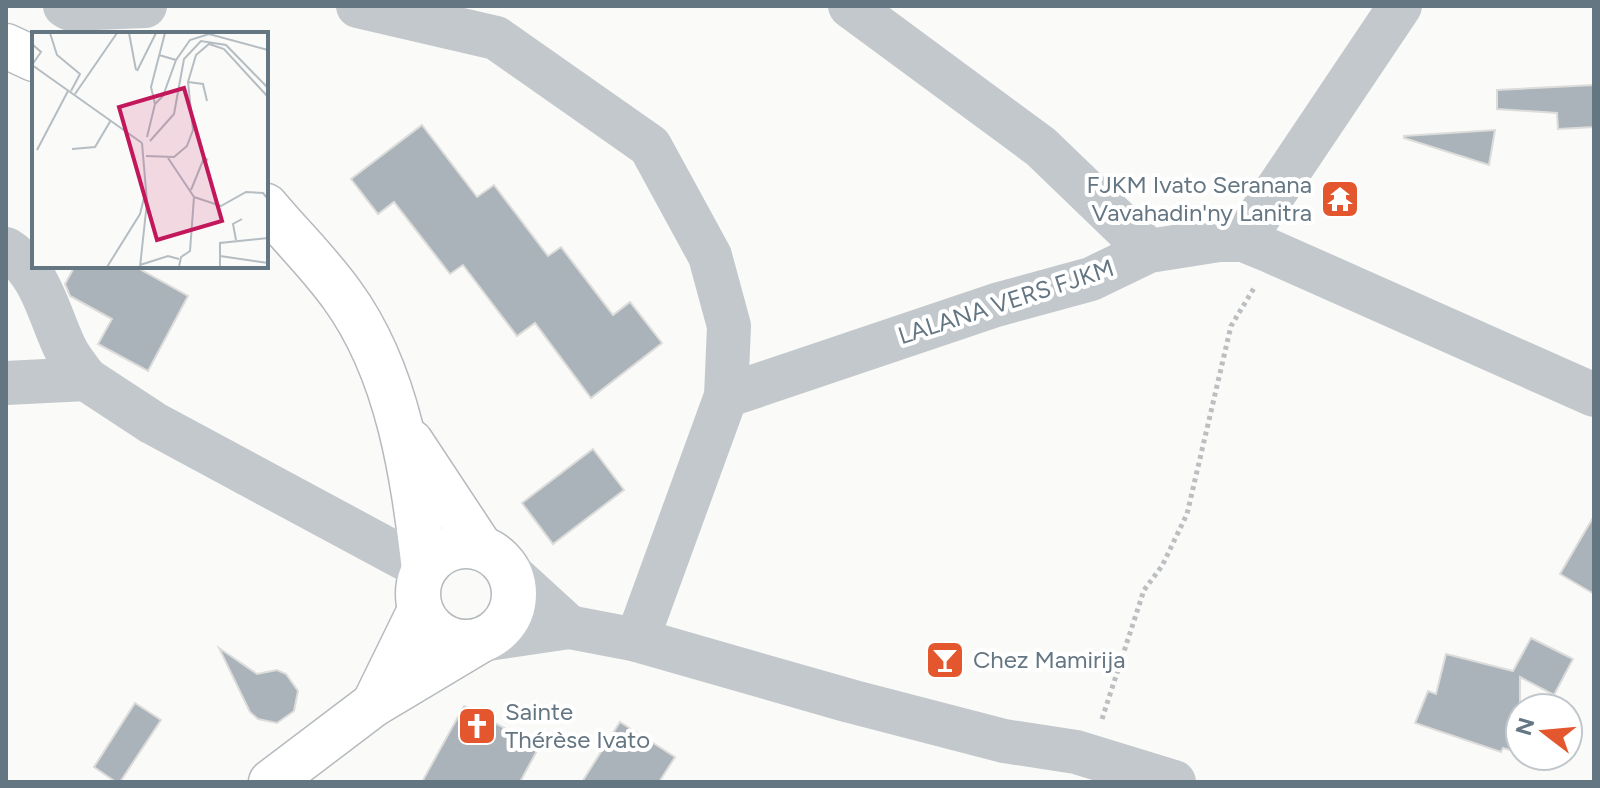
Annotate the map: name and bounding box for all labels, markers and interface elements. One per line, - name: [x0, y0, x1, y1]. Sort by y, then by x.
- inset map: [32, 32, 268, 268]
- place label: FJKM Ivato Seranana Vavahadin'ny Lanitra: [1086, 170, 1312, 227]
- temple icon: FJKM Ivato Seranana Vavahadin'ny Lanitra: [1319, 178, 1361, 220]
- street label: LALANA VERS FJKM: [894, 253, 1117, 350]
- bar icon: Chez Mamirija: [924, 639, 966, 681]
- place label: Chez Mamirija: [973, 645, 1125, 674]
- north arrow: [1504, 692, 1584, 772]
- place label: Sainte Thérèse Ivato: [505, 697, 650, 754]
- church icon: Sainte Thérèse Ivato: [456, 705, 498, 747]
- text: N: [1510, 715, 1541, 739]

